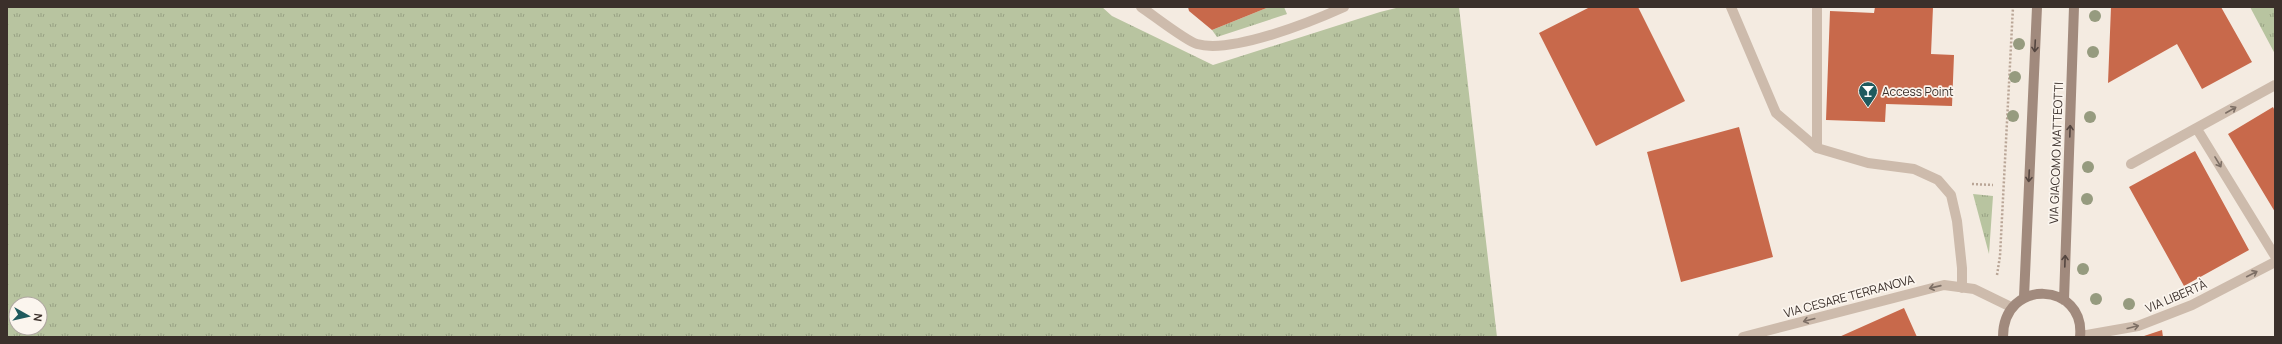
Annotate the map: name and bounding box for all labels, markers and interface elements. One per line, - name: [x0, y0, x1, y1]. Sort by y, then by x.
- one-way arrow: [2031, 39, 2038, 52]
- bar icon: Access Point: [1857, 80, 1879, 108]
- street label: VIA GIACOMO MATTEOTTI: [2045, 82, 2067, 224]
- place label: Access Point: [1882, 83, 1954, 100]
- one-way arrow: [2225, 105, 2237, 113]
- one-way arrow: [2066, 125, 2073, 138]
- one-way arrow: [2214, 156, 2222, 168]
- one-way arrow: [2025, 169, 2032, 182]
- one-way arrow: [2061, 255, 2069, 268]
- street label: VIA CESARE TERRANOVA: [1782, 270, 1916, 322]
- one-way arrow: [2245, 270, 2257, 277]
- street label: VIA LIBERTÀ: [2143, 275, 2210, 317]
- one-way arrow: [1929, 284, 1942, 292]
- north arrow: [8, 296, 48, 336]
- text: N: [30, 313, 46, 323]
- one-way arrow: [1803, 316, 1816, 324]
- one-way arrow: [2126, 322, 2139, 330]

